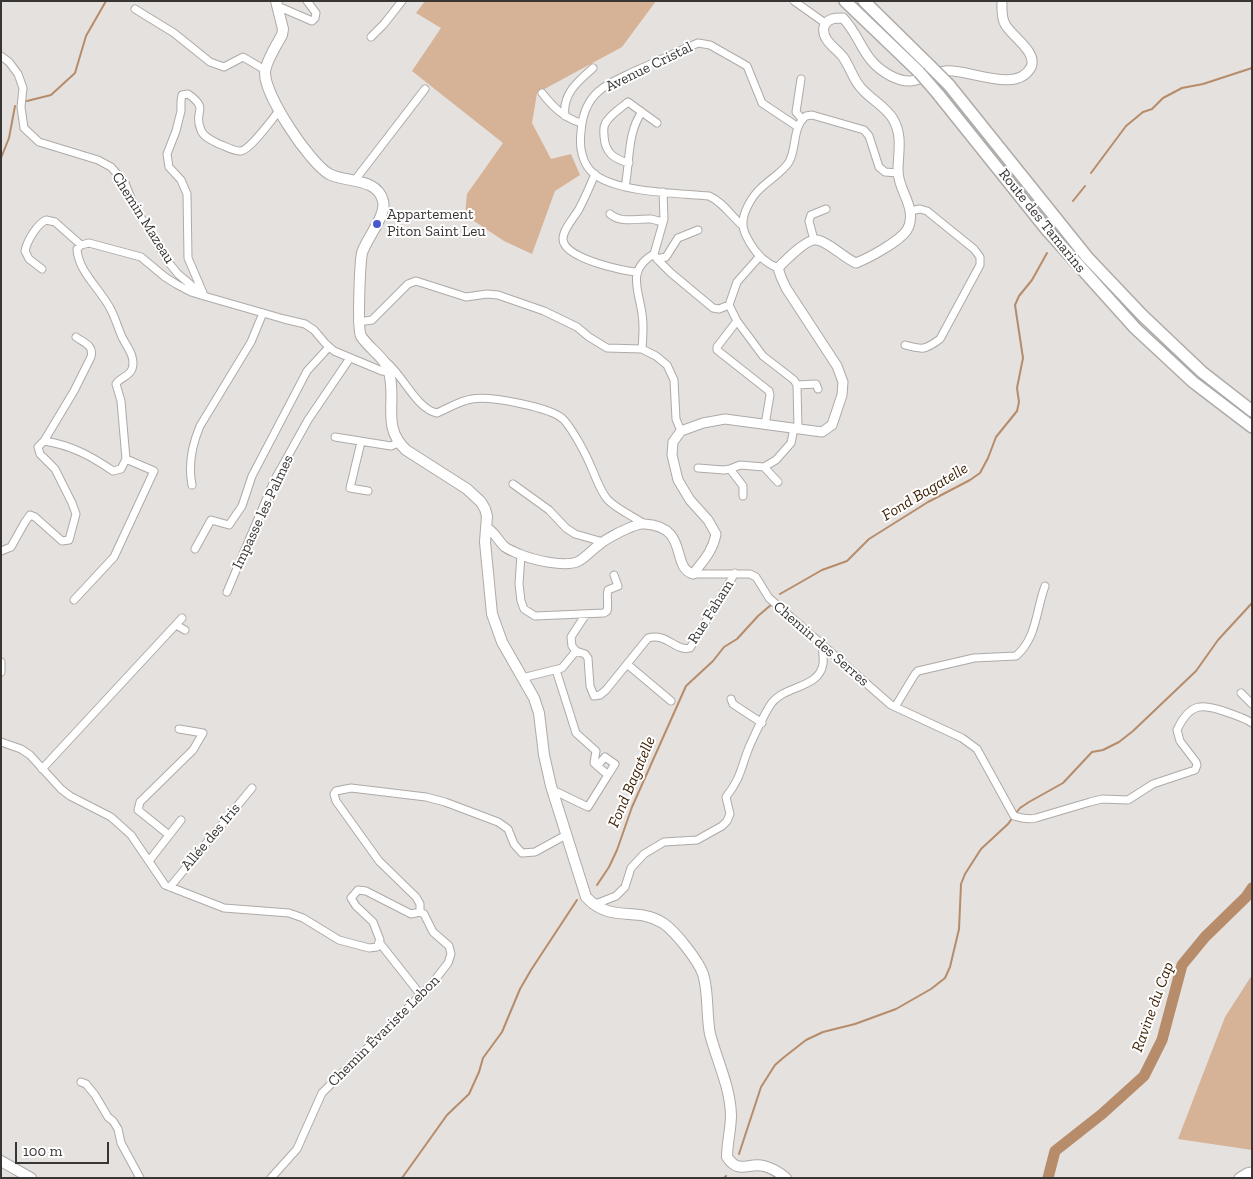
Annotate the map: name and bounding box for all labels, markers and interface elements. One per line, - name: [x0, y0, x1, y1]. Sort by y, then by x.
- street label: Avenue Cristal: [603, 38, 695, 96]
- street label: Route des Tamarins: [995, 165, 1089, 277]
- street label: Chemin Mazeau: [108, 169, 178, 267]
- place label: Appartement Piton Saint Leu: [387, 206, 486, 241]
- marker: Appartement Piton Saint Leu: [371, 218, 383, 230]
- street label: Impasse les Palmes: [229, 452, 297, 572]
- water label: Fond Bagatelle: [878, 459, 972, 525]
- street label: Rue Faham: [684, 577, 738, 647]
- street label: Chemin des Serres: [770, 598, 872, 690]
- water label: Fond Bagatelle: [604, 734, 660, 830]
- street label: Allée des Iris: [178, 800, 244, 874]
- water label: Ravine du Cap: [1128, 959, 1178, 1055]
- street label: Chemin Évariste Lebon: [324, 971, 444, 1091]
- scale bar: [18, 1132, 111, 1164]
- text: 100 m: [23, 1142, 62, 1160]

